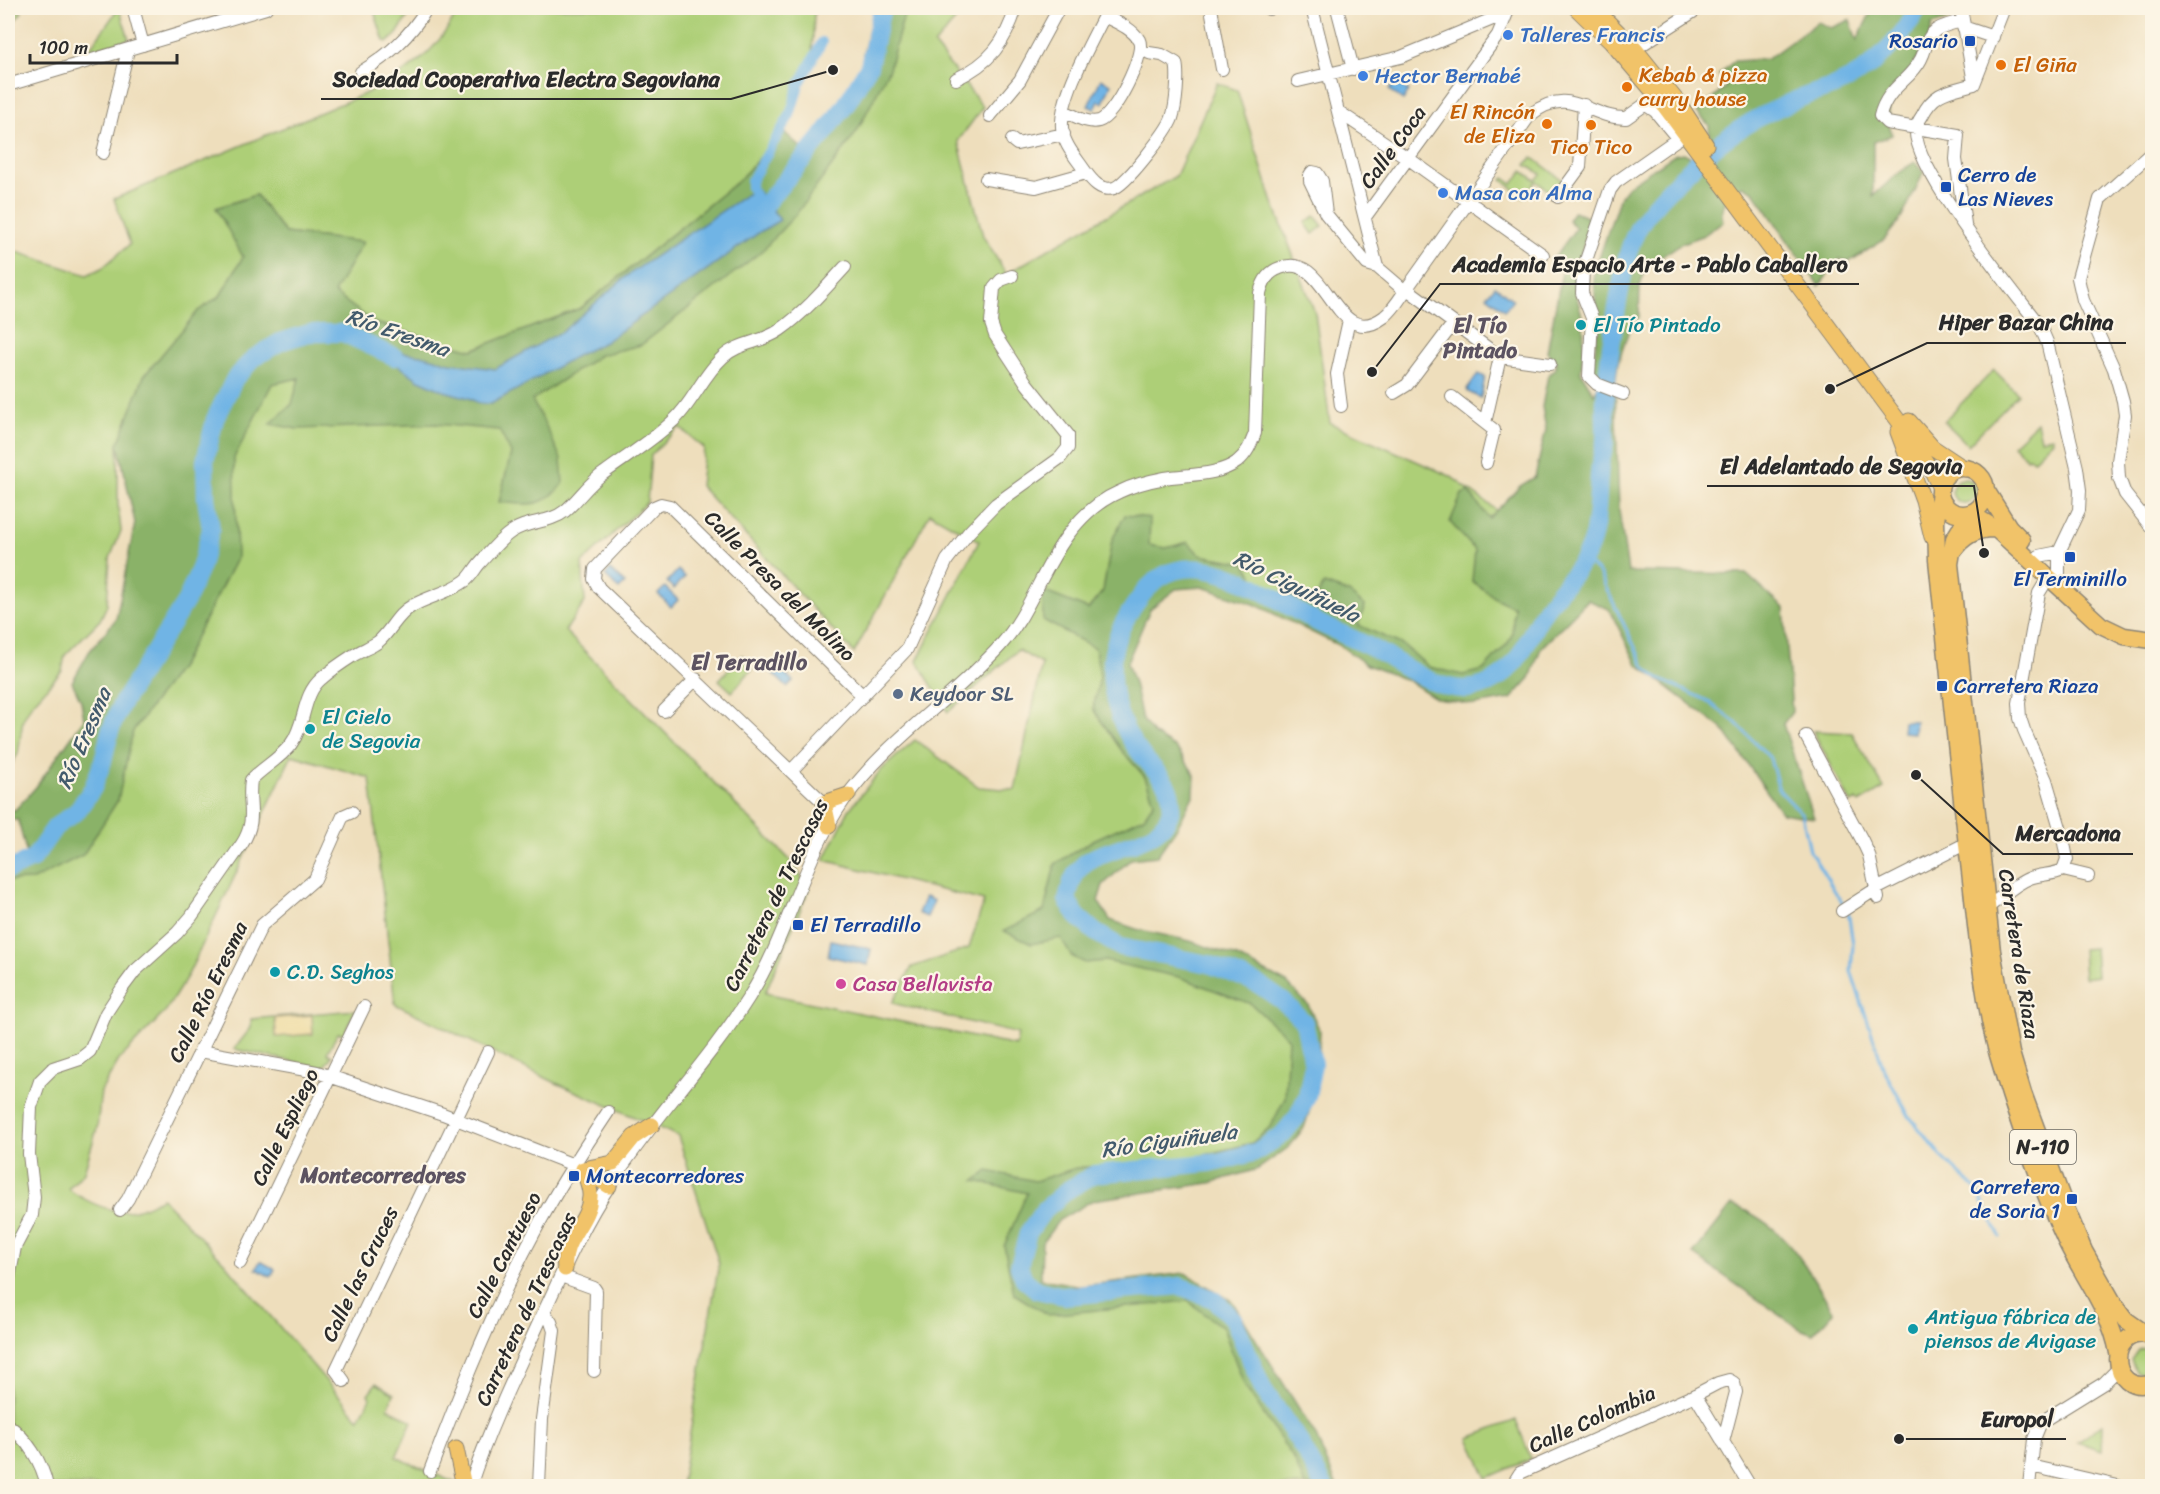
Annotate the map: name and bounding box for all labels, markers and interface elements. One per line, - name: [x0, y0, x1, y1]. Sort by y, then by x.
- place label: Talleres Francis: [1520, 16, 1665, 54]
- place label: Rosario: [1889, 22, 1958, 60]
- scale bar: [30, 27, 177, 65]
- marker: Talleres Francis: [1501, 28, 1515, 42]
- text: 100 m: [39, 32, 88, 64]
- marker: Rosario: [1963, 34, 1977, 48]
- place label: El Giña: [2013, 46, 2077, 84]
- place label: Kebab & pizza curry house: [1639, 56, 1768, 118]
- place label: Hector Bernabé: [1375, 57, 1521, 95]
- marker: El Giña: [1994, 58, 2008, 72]
- callout: Sociedad Cooperativa Electra Segoviana: [321, 59, 731, 99]
- text: Sociedad Cooperativa Electra Segoviana: [331, 60, 721, 99]
- marker: Hector Bernabé: [1356, 69, 1370, 83]
- marker: Kebab & pizza curry house: [1620, 80, 1634, 94]
- place label: El Rincón de Eliza: [1450, 93, 1535, 155]
- street label: Calle Coca: [1349, 96, 1437, 197]
- marker: El Rincón de Eliza: [1540, 117, 1554, 131]
- marker: Tico Tico: [1584, 118, 1598, 132]
- place label: Tico Tico: [1550, 128, 1632, 166]
- place label: Cerro de Las Nieves: [1958, 156, 2054, 218]
- place label: Masa con Alma: [1455, 174, 1593, 212]
- marker: Cerro de Las Nieves: [1939, 180, 1953, 194]
- marker: Masa con Alma: [1436, 186, 1450, 200]
- callout: Academia Espacio Arte - Pablo Caballero: [1440, 244, 1859, 284]
- text: Academia Espacio Arte - Pablo Caballero: [1451, 245, 1848, 284]
- water label: Río Eresma: [341, 297, 457, 369]
- callout: Hiper Bazar China: [1927, 303, 2126, 343]
- text: Hiper Bazar China: [1938, 303, 2114, 342]
- district label: El Tío Pintado: [1443, 306, 1517, 370]
- place label: El Tío Pintado: [1593, 306, 1721, 344]
- marker: El Tío Pintado: [1574, 318, 1588, 332]
- callout: El Adelantado de Segovia: [1707, 446, 1974, 486]
- text: El Adelantado de Segovia: [1720, 447, 1963, 486]
- street label: Calle Presa del Molino: [695, 501, 866, 672]
- water label: Río Ciguiñuela: [1227, 539, 1369, 635]
- marker: El Terminillo: [2063, 550, 2077, 564]
- place label: El Terminillo: [2013, 560, 2127, 598]
- district label: El Terradillo: [691, 643, 808, 682]
- place label: Carretera Riaza: [1954, 667, 2099, 705]
- place label: Keydoor SL: [910, 675, 1014, 713]
- marker: Carretera Riaza: [1935, 679, 1949, 693]
- water label: Río Eresma: [45, 680, 123, 795]
- marker: Keydoor SL: [891, 687, 905, 701]
- place label: El Cielo de Segovia: [322, 698, 421, 760]
- marker: El Cielo de Segovia: [303, 722, 317, 736]
- street label: Carretera de Trescasas: [713, 792, 839, 998]
- callout: Mercadona: [2003, 814, 2133, 854]
- text: Mercadona: [2014, 814, 2121, 853]
- street label: Carretera de Riaza: [1987, 866, 2051, 1042]
- place label: El Terradillo: [810, 906, 921, 944]
- street label: Calle Río Eresma: [157, 914, 259, 1069]
- marker: El Terradillo: [791, 918, 805, 932]
- place label: C.D. Seghos: [287, 953, 394, 991]
- marker: C.D. Seghos: [268, 965, 282, 979]
- place label: Casa Bellavista: [853, 965, 993, 1003]
- marker: Casa Bellavista: [834, 977, 848, 991]
- street label: Calle Espliego: [240, 1061, 330, 1192]
- water label: Río Ciguiñuela: [1099, 1111, 1241, 1169]
- road number: N-110: [2010, 1130, 2076, 1164]
- district label: Montecorredores: [299, 1156, 467, 1195]
- place label: Montecorredores: [586, 1157, 744, 1195]
- place label: Carretera de Soria 1: [1969, 1168, 2060, 1230]
- marker: Montecorredores: [567, 1169, 581, 1183]
- street label: Calle Cantueso: [456, 1185, 552, 1325]
- marker: Carretera de Soria 1: [2065, 1192, 2079, 1206]
- street label: Calle las Cruces: [311, 1199, 410, 1349]
- street label: Carretera de Trescasas: [464, 1205, 588, 1413]
- place label: Antigua fábrica de piensos de Avigase: [1924, 1298, 2097, 1360]
- marker: Antigua fábrica de piensos de Avigase: [1906, 1322, 1920, 1336]
- street label: Calle Colombia: [1522, 1374, 1662, 1464]
- callout: Europol: [1969, 1399, 2066, 1439]
- text: Europol: [1981, 1400, 2054, 1439]

